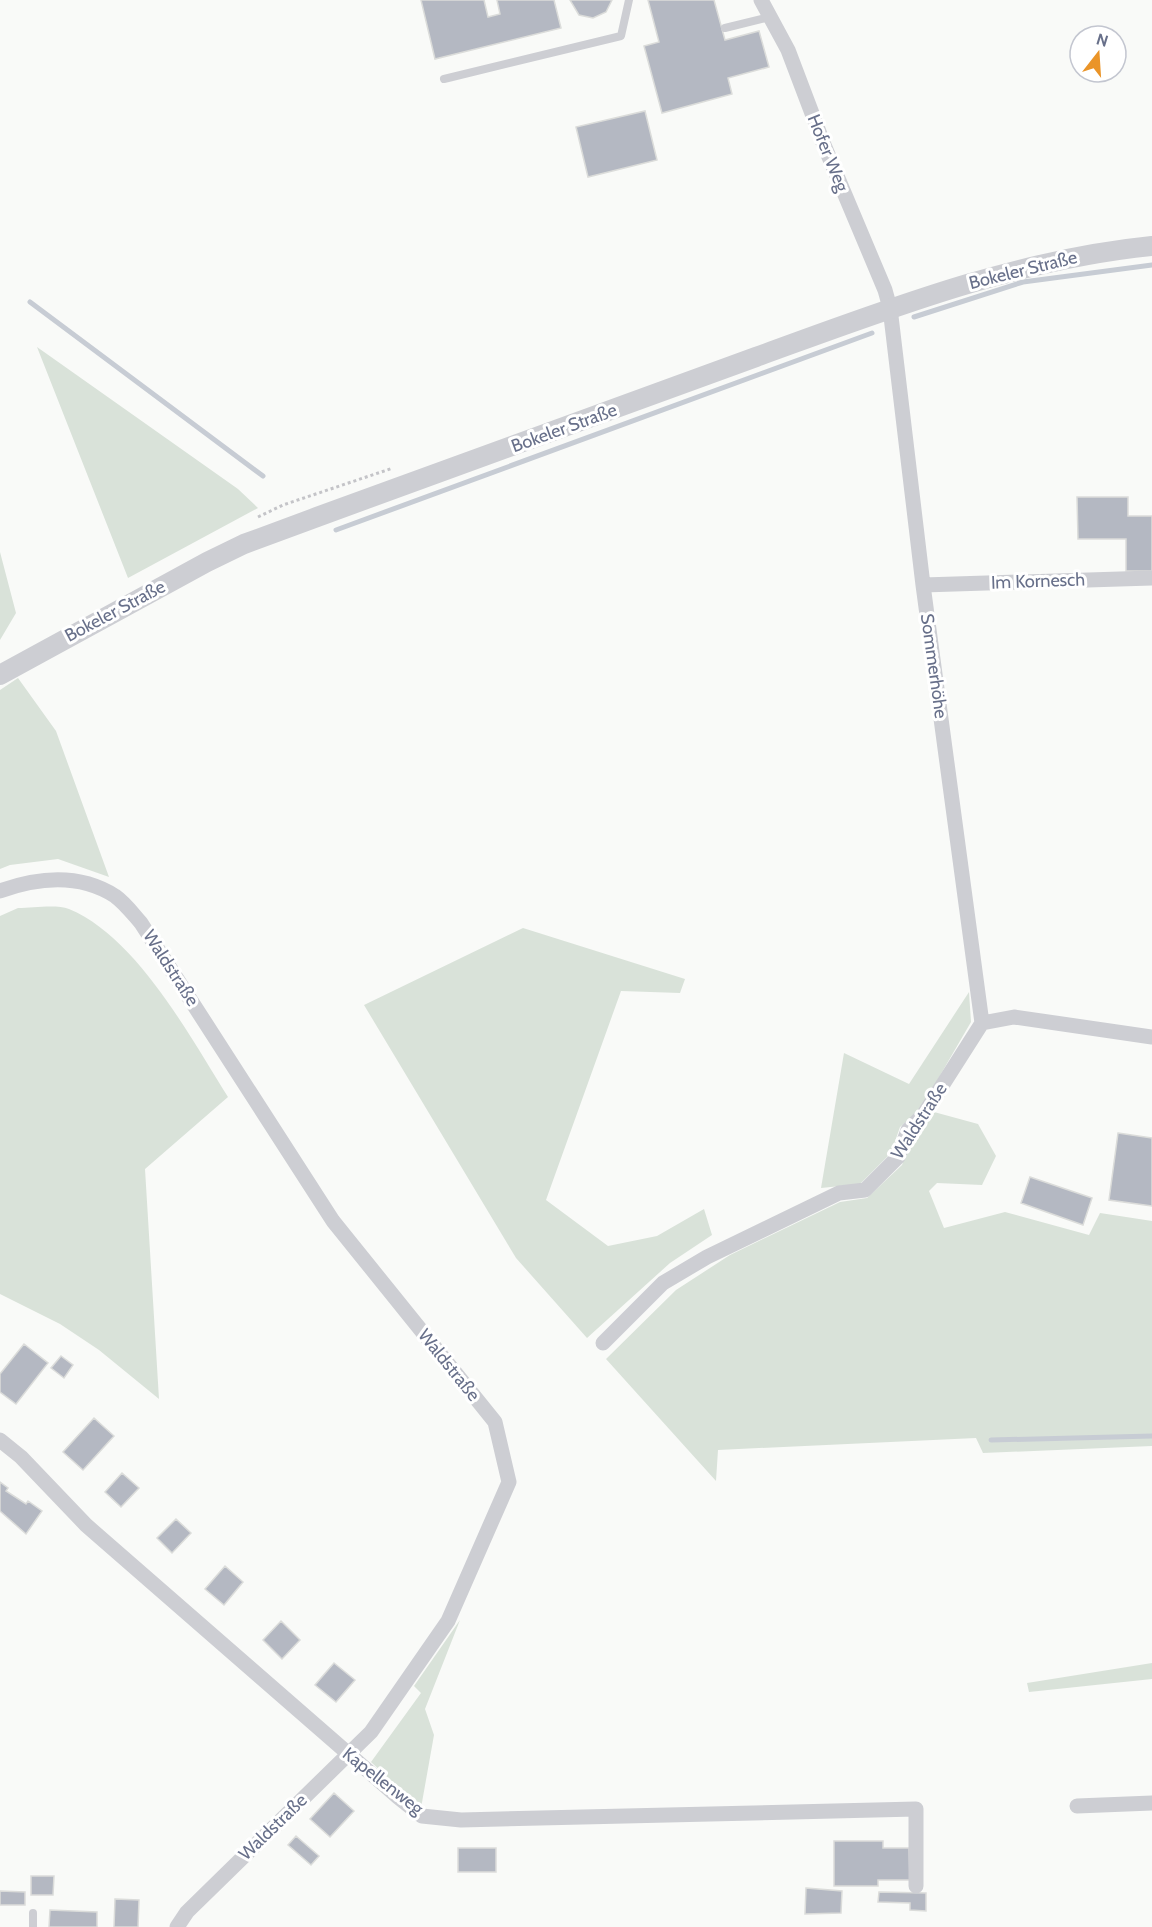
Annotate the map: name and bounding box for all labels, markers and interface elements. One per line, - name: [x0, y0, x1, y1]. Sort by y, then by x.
- north arrow: [1068, 24, 1128, 84]
- text: N: [1094, 29, 1110, 51]
- street label: Hofer Weg: [803, 111, 854, 196]
- street label: Bokeler Straße: [967, 246, 1079, 294]
- street label: Bokeler Straße: [508, 399, 620, 457]
- street label: Im Kornesch: [991, 568, 1085, 594]
- street label: Bokeler Straße: [61, 575, 169, 647]
- street label: Sommerhöhe: [916, 612, 952, 720]
- street label: Waldstraße: [138, 926, 204, 1010]
- street label: Waldstraße: [886, 1079, 952, 1163]
- street label: Waldstraße: [413, 1325, 485, 1405]
- street label: Kapellenweg: [338, 1743, 429, 1820]
- street label: Waldstraße: [234, 1789, 312, 1865]

